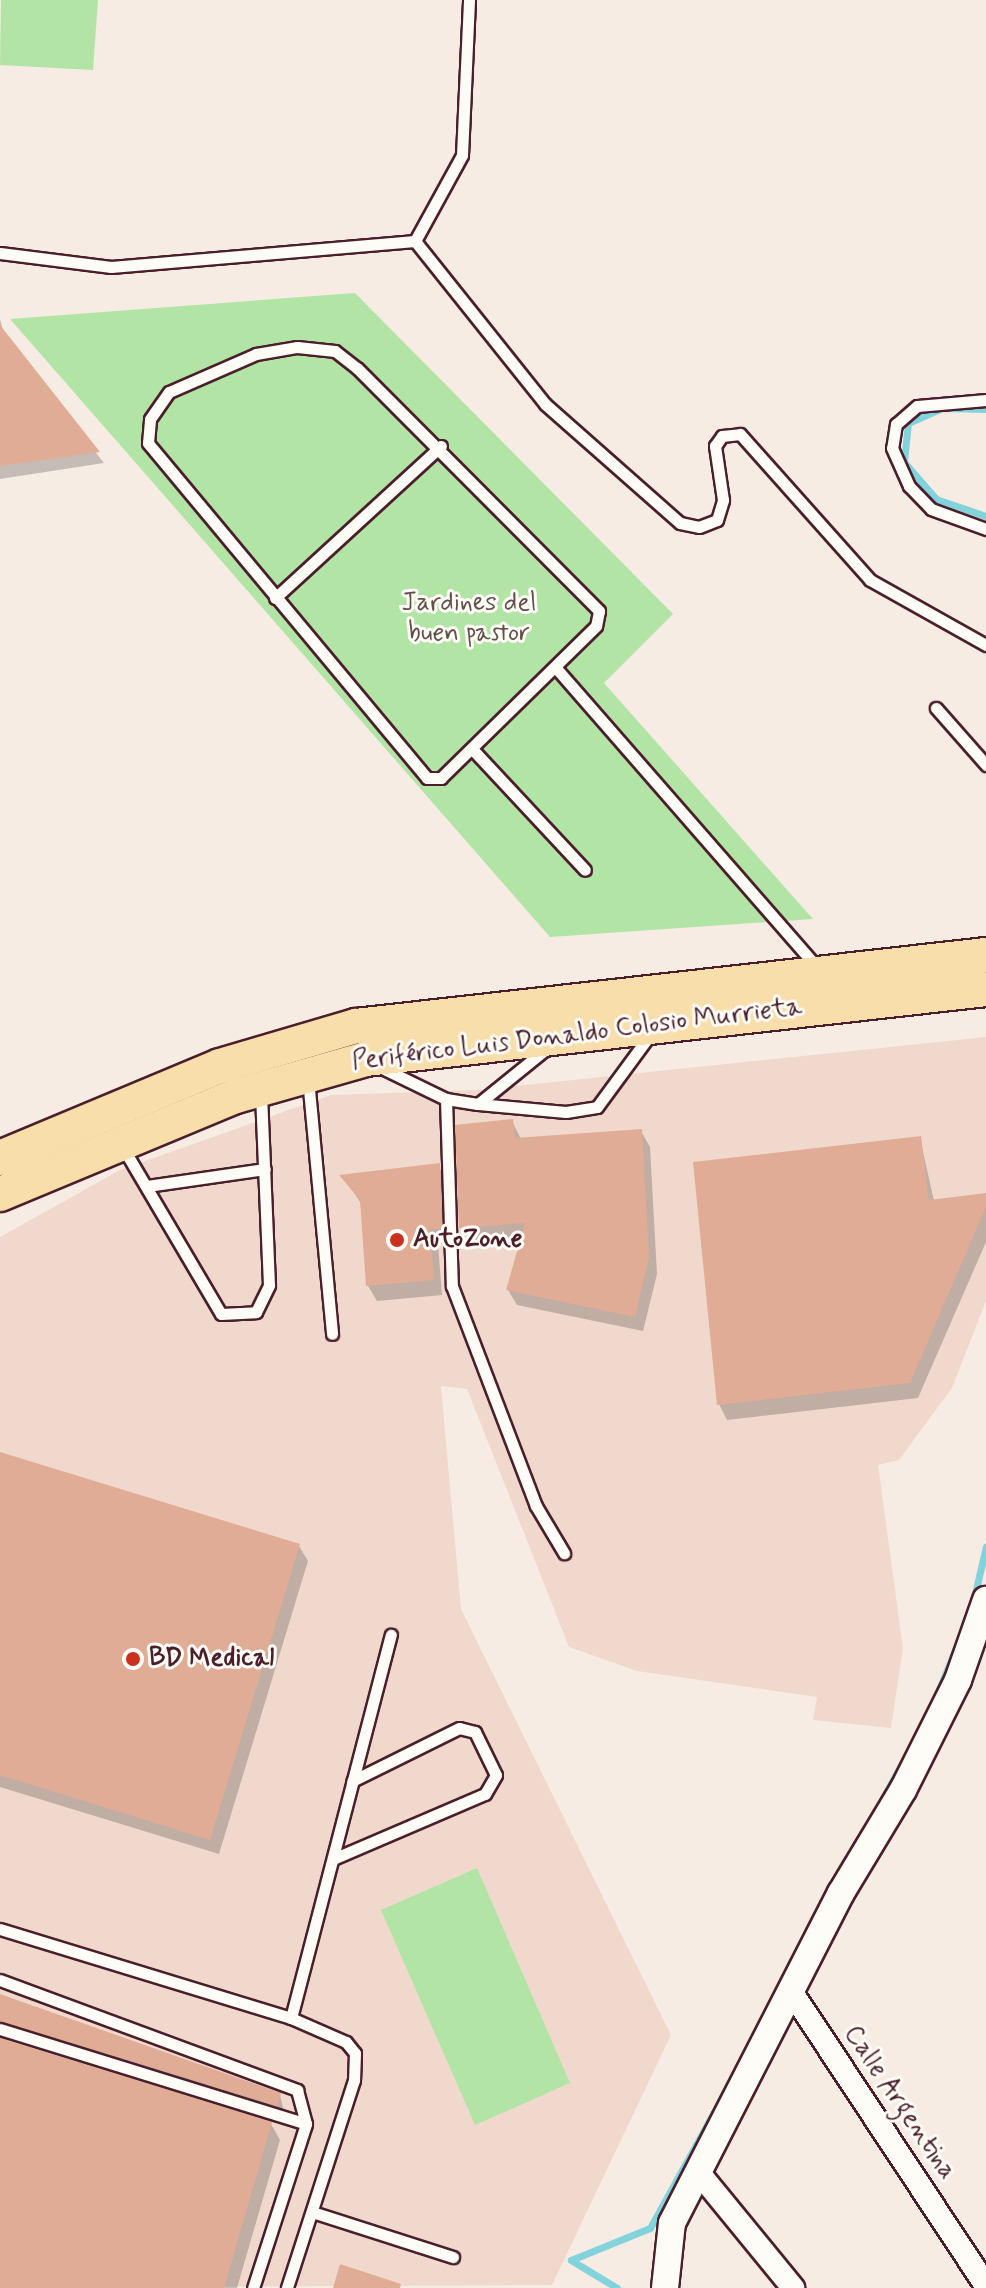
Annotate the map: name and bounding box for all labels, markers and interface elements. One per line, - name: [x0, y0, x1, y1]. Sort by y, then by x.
- park label: Jardines del buen pastor: [402, 588, 536, 650]
- street label: Periférico Luis Donaldo Colosio Murrieta: [358, 993, 796, 1077]
- place label: AutoZone: [413, 1224, 522, 1256]
- marker: AutoZone: [388, 1231, 406, 1249]
- place label: BD Medical: [149, 1643, 276, 1675]
- marker: BD Medical: [124, 1650, 142, 1668]
- street label: Calle Argentina: [836, 2020, 962, 2186]

